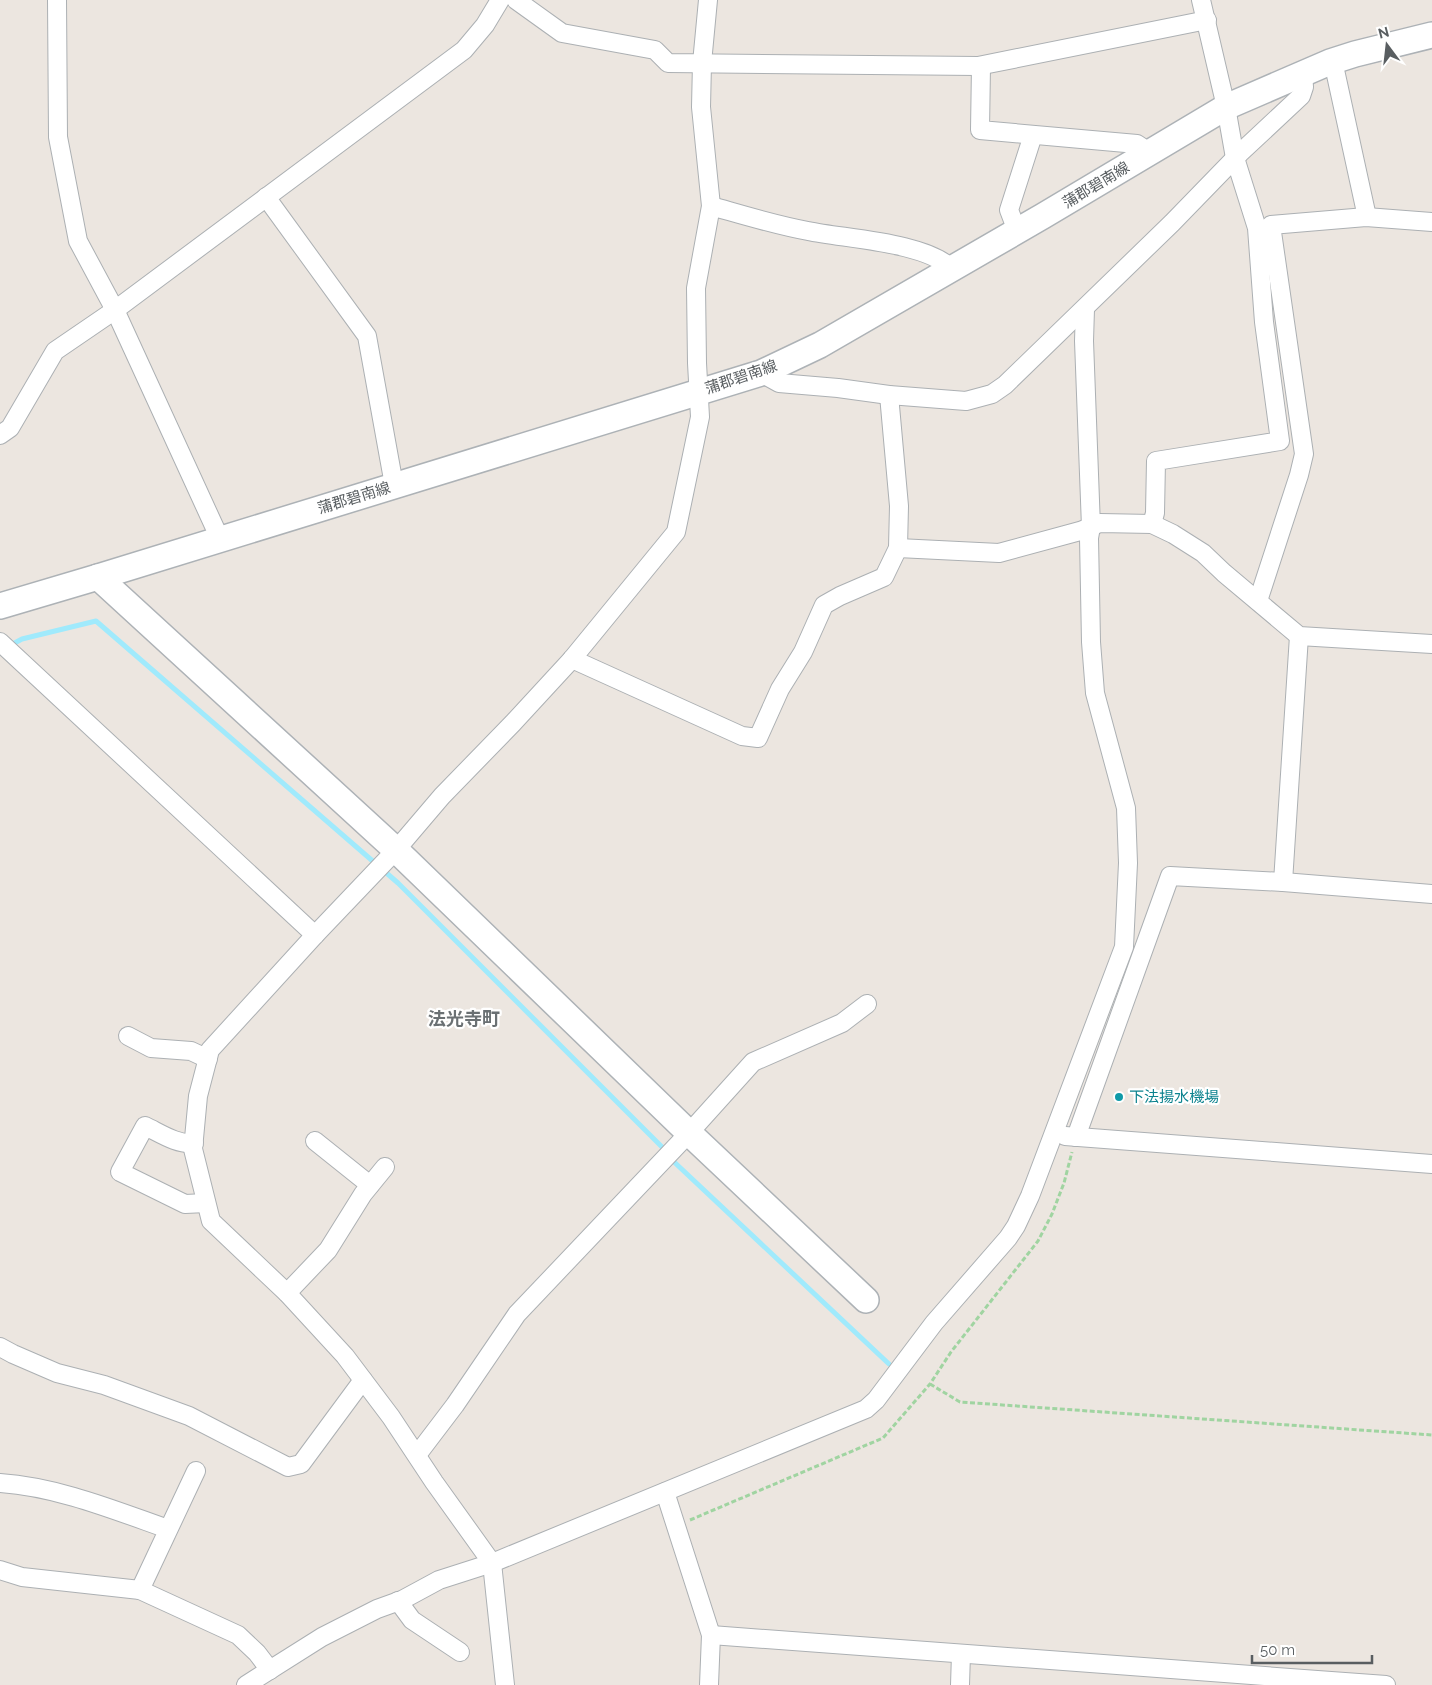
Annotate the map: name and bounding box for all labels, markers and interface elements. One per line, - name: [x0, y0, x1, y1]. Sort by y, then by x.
- north arrow: [1362, 20, 1412, 70]
- text: N: [1376, 23, 1391, 42]
- street label: 蒲郡碧南線: [1059, 158, 1133, 212]
- street label: 蒲郡碧南線: [703, 356, 779, 398]
- street label: 蒲郡碧南線: [315, 478, 393, 518]
- district label: 法光寺町: [428, 1008, 500, 1029]
- place label: 下法揚水機場: [1129, 1088, 1219, 1106]
- marker: 下法揚水機場: [1113, 1091, 1125, 1103]
- scale bar: [1252, 1632, 1372, 1664]
- text: 50 m: [1260, 1641, 1295, 1659]

